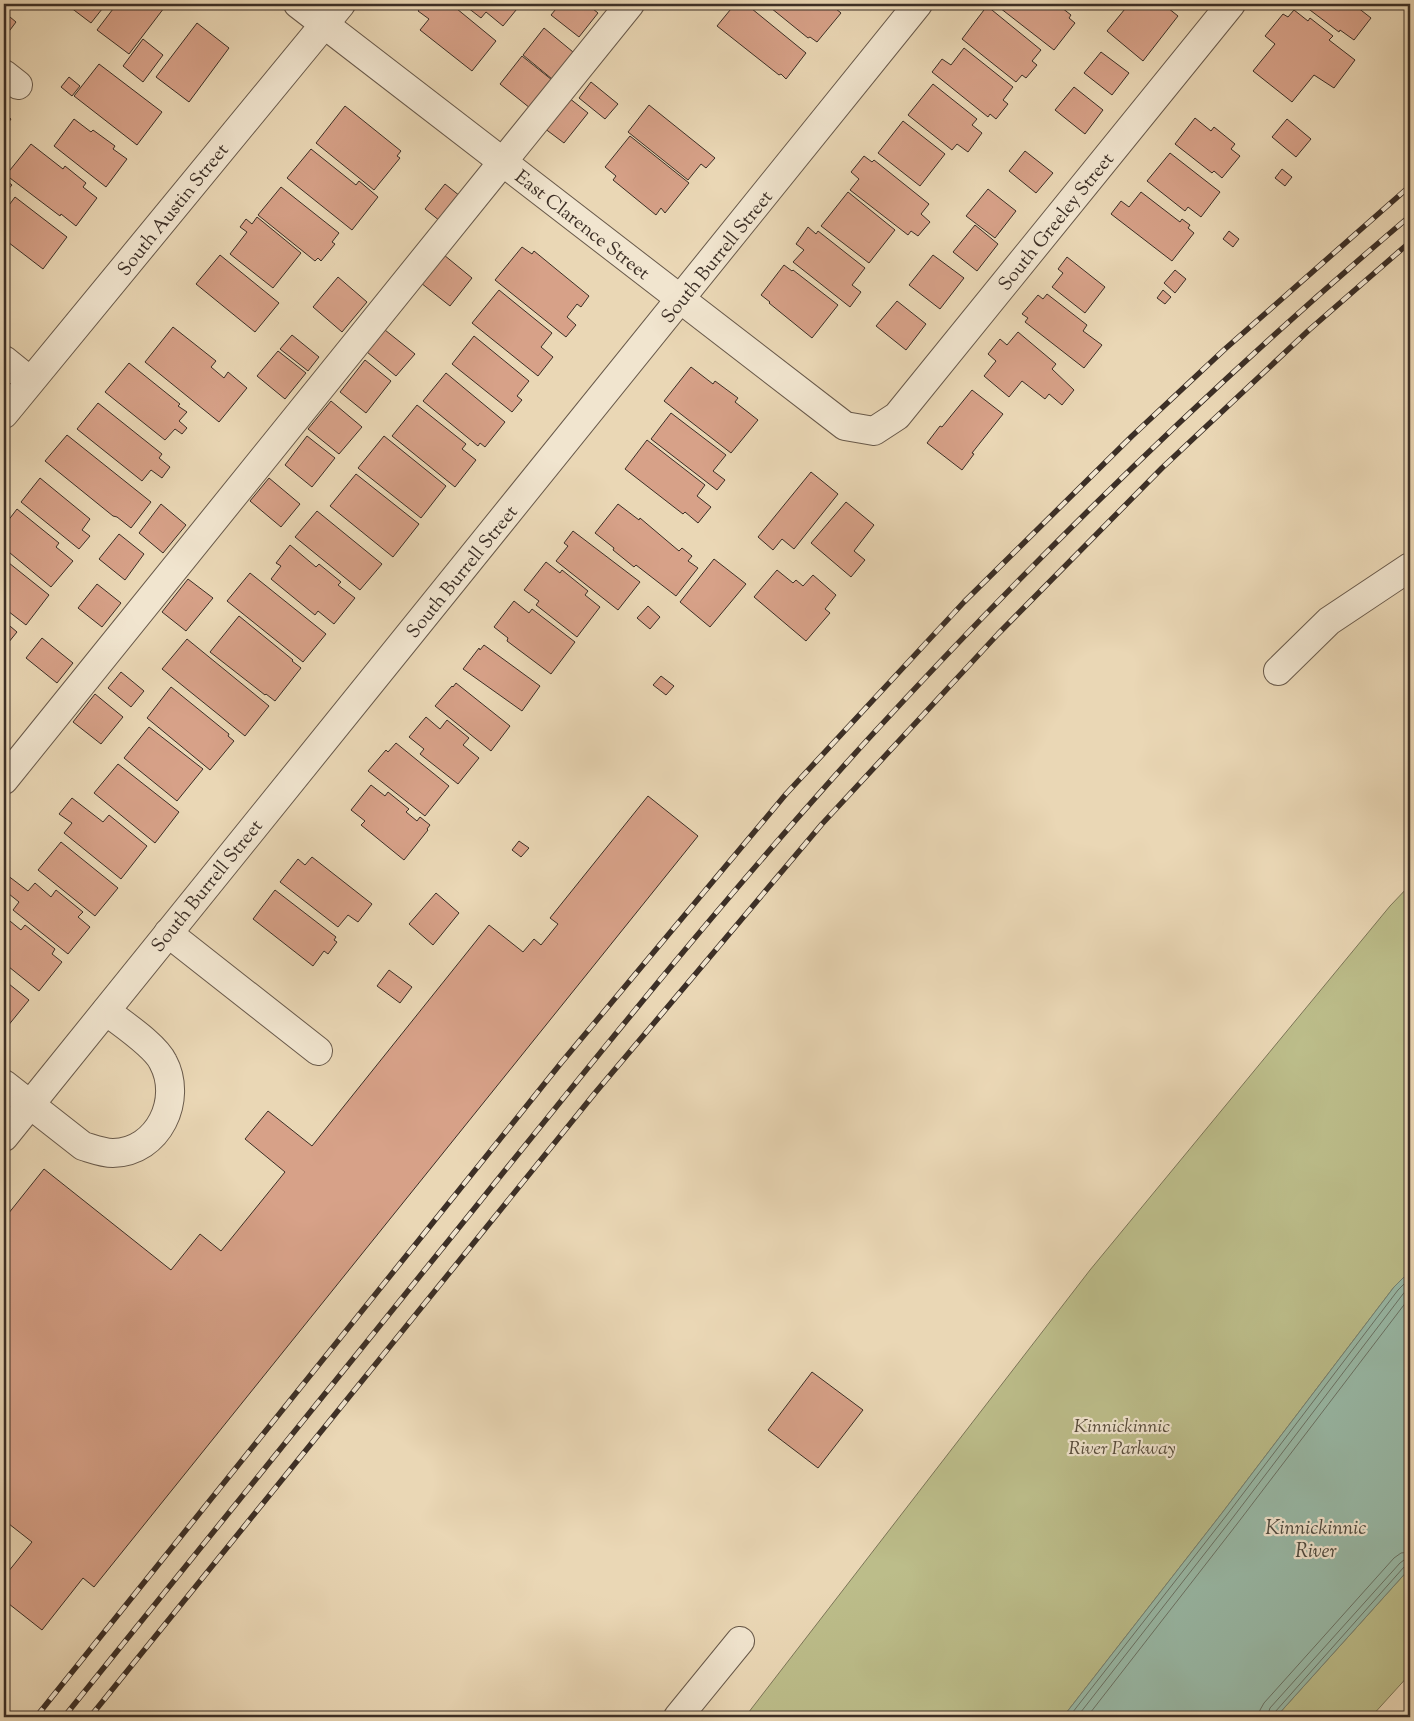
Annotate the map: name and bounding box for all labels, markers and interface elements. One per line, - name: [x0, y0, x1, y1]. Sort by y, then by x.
- street label: South Austin Street: [112, 138, 236, 283]
- street label: South Greeley Street: [993, 147, 1122, 297]
- street label: East Clarence Street: [508, 165, 655, 288]
- street label: South Burrell Street: [656, 185, 780, 330]
- street label: South Burrell Street: [401, 500, 525, 645]
- street label: South Burrell Street: [146, 814, 270, 959]
- park label: Kinnickinnic River Parkway: [1068, 1414, 1176, 1463]
- water label: Kinnickinnic River: [1265, 1515, 1367, 1567]

